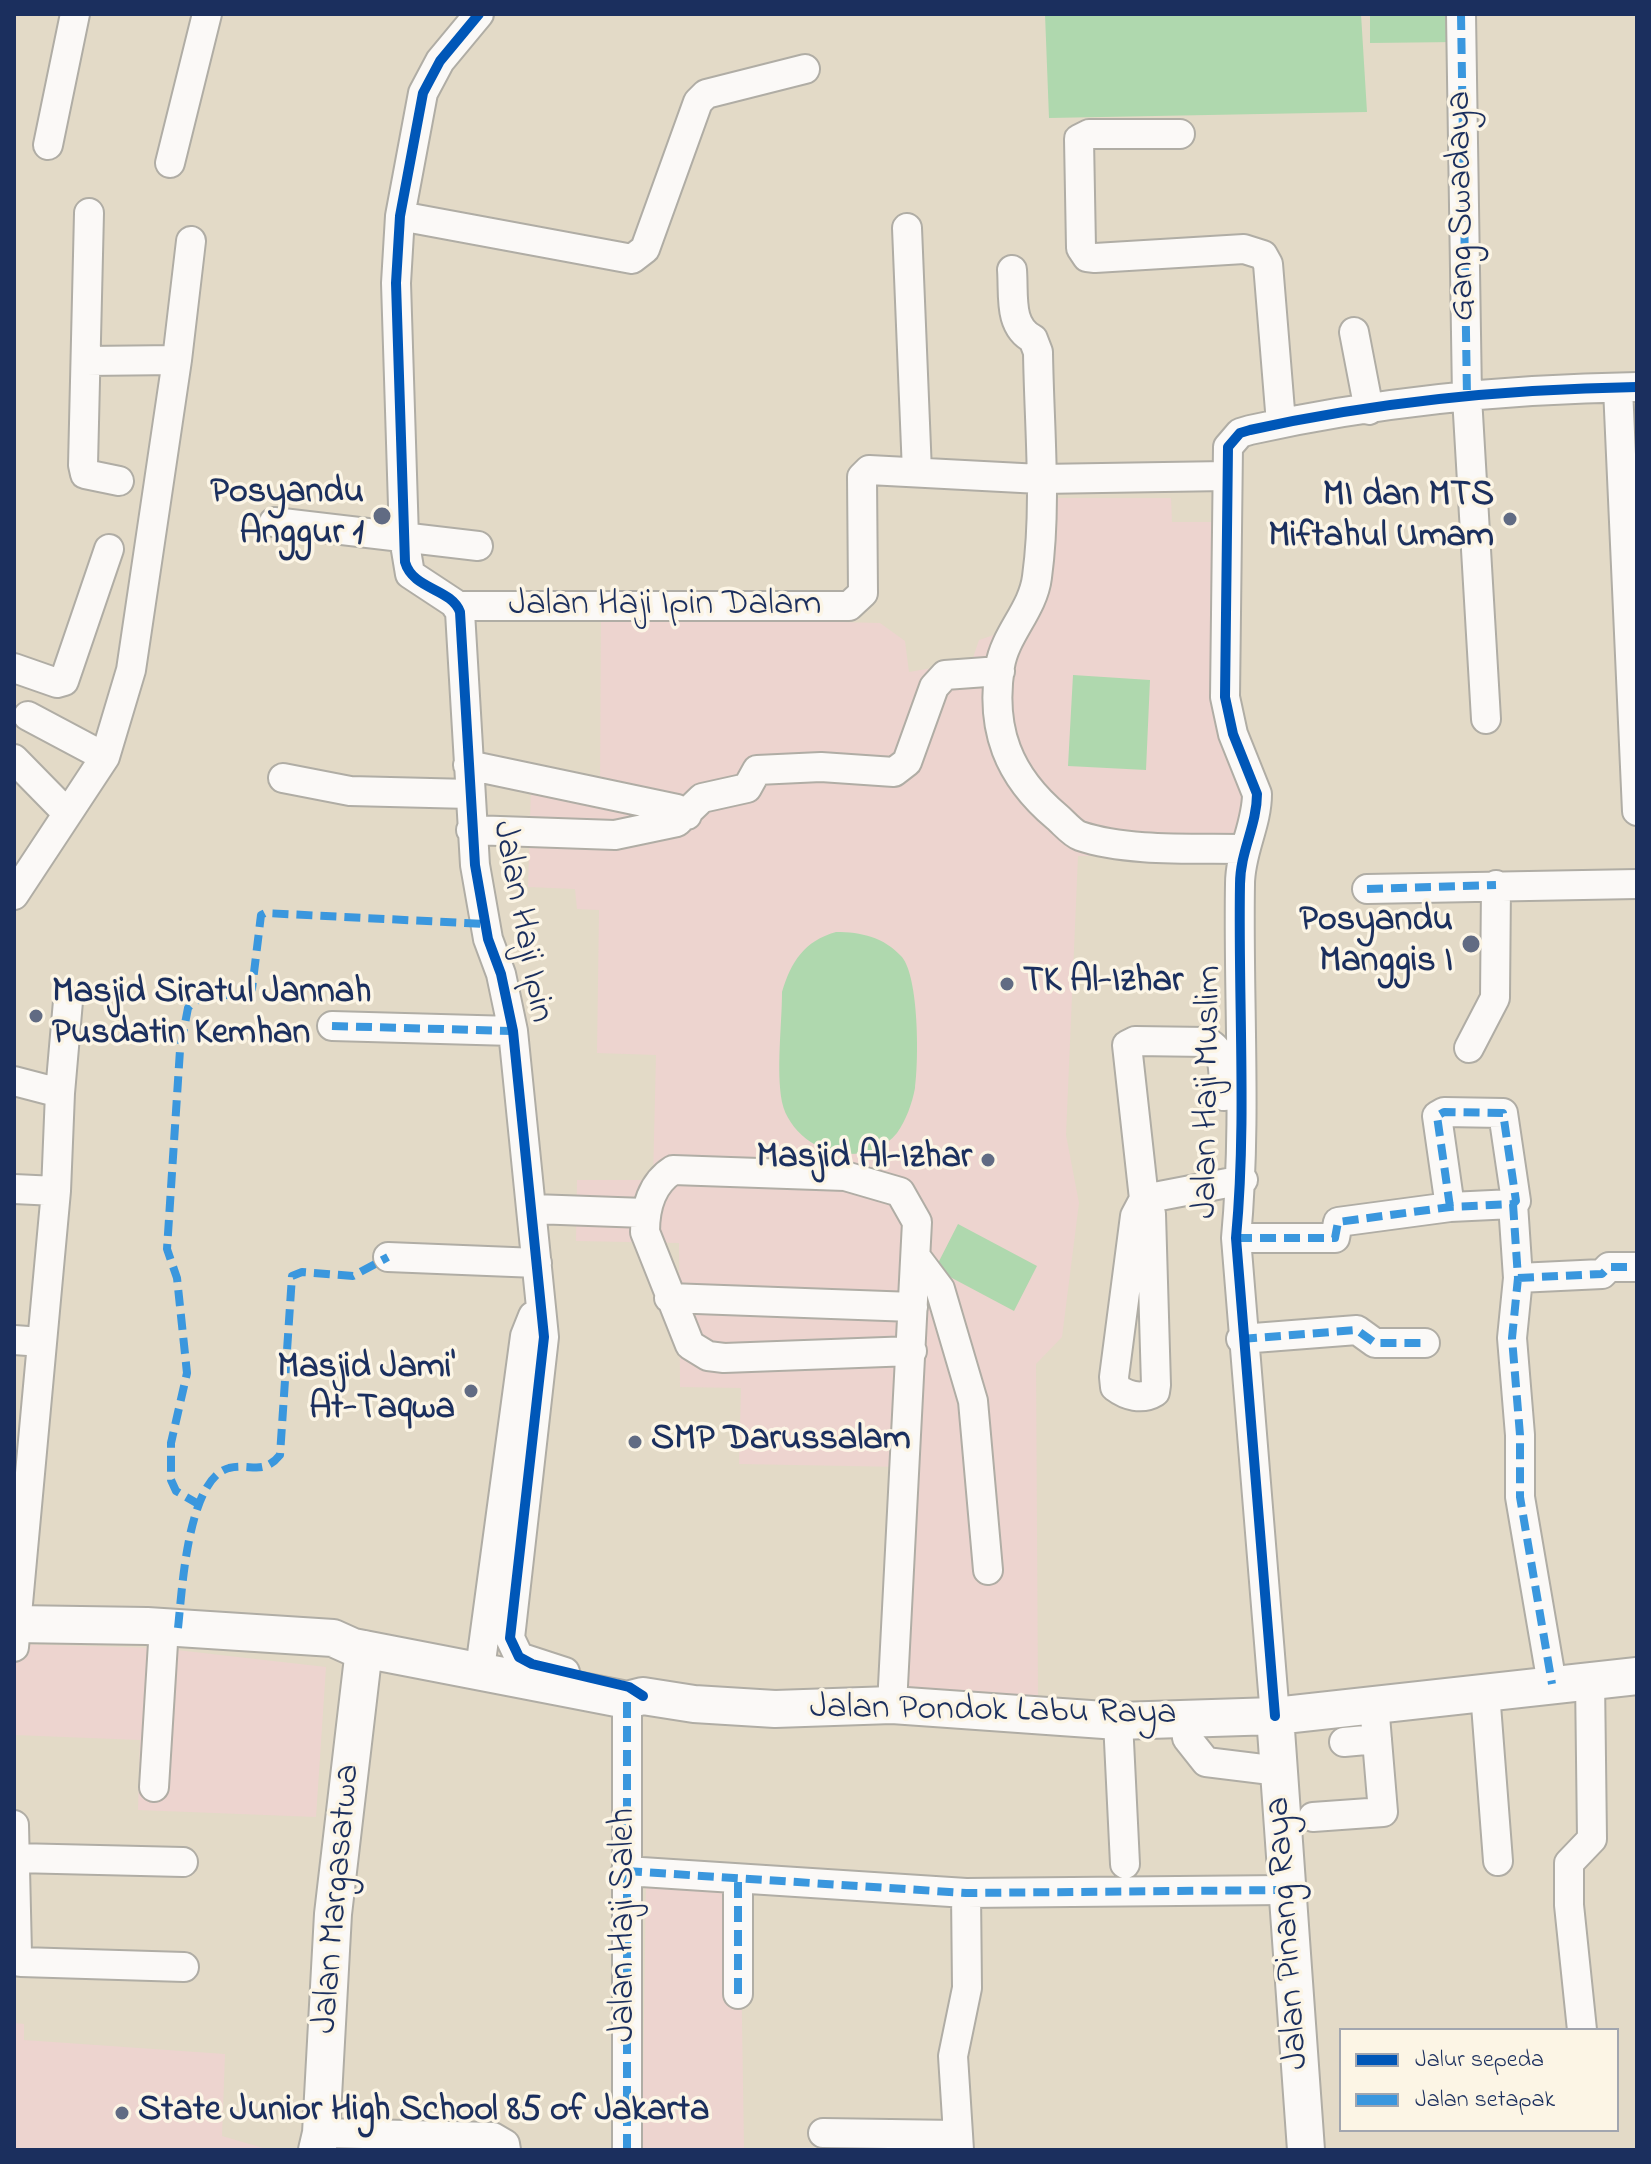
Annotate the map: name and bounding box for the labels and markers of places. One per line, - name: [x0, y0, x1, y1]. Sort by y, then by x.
- place label: Posyandu Anggur 1: [210, 473, 364, 558]
- place label: MI dan MTS Miftahul Umam: [1268, 476, 1494, 561]
- marker: Posyandu Anggur 1: [371, 505, 393, 527]
- marker: MI dan MTS Miftahul Umam: [1501, 510, 1519, 528]
- place label: Posyandu Manggis I: [1299, 901, 1453, 986]
- marker: Posyandu Manggis I: [1460, 933, 1482, 955]
- place label: TK Al-Izhar: [1023, 962, 1183, 1006]
- place label: Masjid Siratul Jannah Pusdatin Kemhan: [52, 973, 371, 1058]
- marker: TK Al-Izhar: [998, 975, 1016, 993]
- marker: Masjid Siratul Jannah Pusdatin Kemhan: [27, 1007, 45, 1025]
- place label: Masjid Al-Izhar: [757, 1138, 972, 1182]
- marker: Masjid Al-Izhar: [979, 1151, 997, 1169]
- place label: Masjid Jami' At-Taqwa: [277, 1348, 455, 1433]
- marker: Masjid Jami' At-Taqwa: [462, 1382, 480, 1400]
- place label: SMP Darussalam: [651, 1420, 911, 1464]
- marker: SMP Darussalam: [626, 1433, 644, 1451]
- place label: State Junior High School 85 of Jakarta: [138, 2091, 709, 2135]
- marker: State Junior High School 85 of Jakarta: [113, 2104, 131, 2122]

